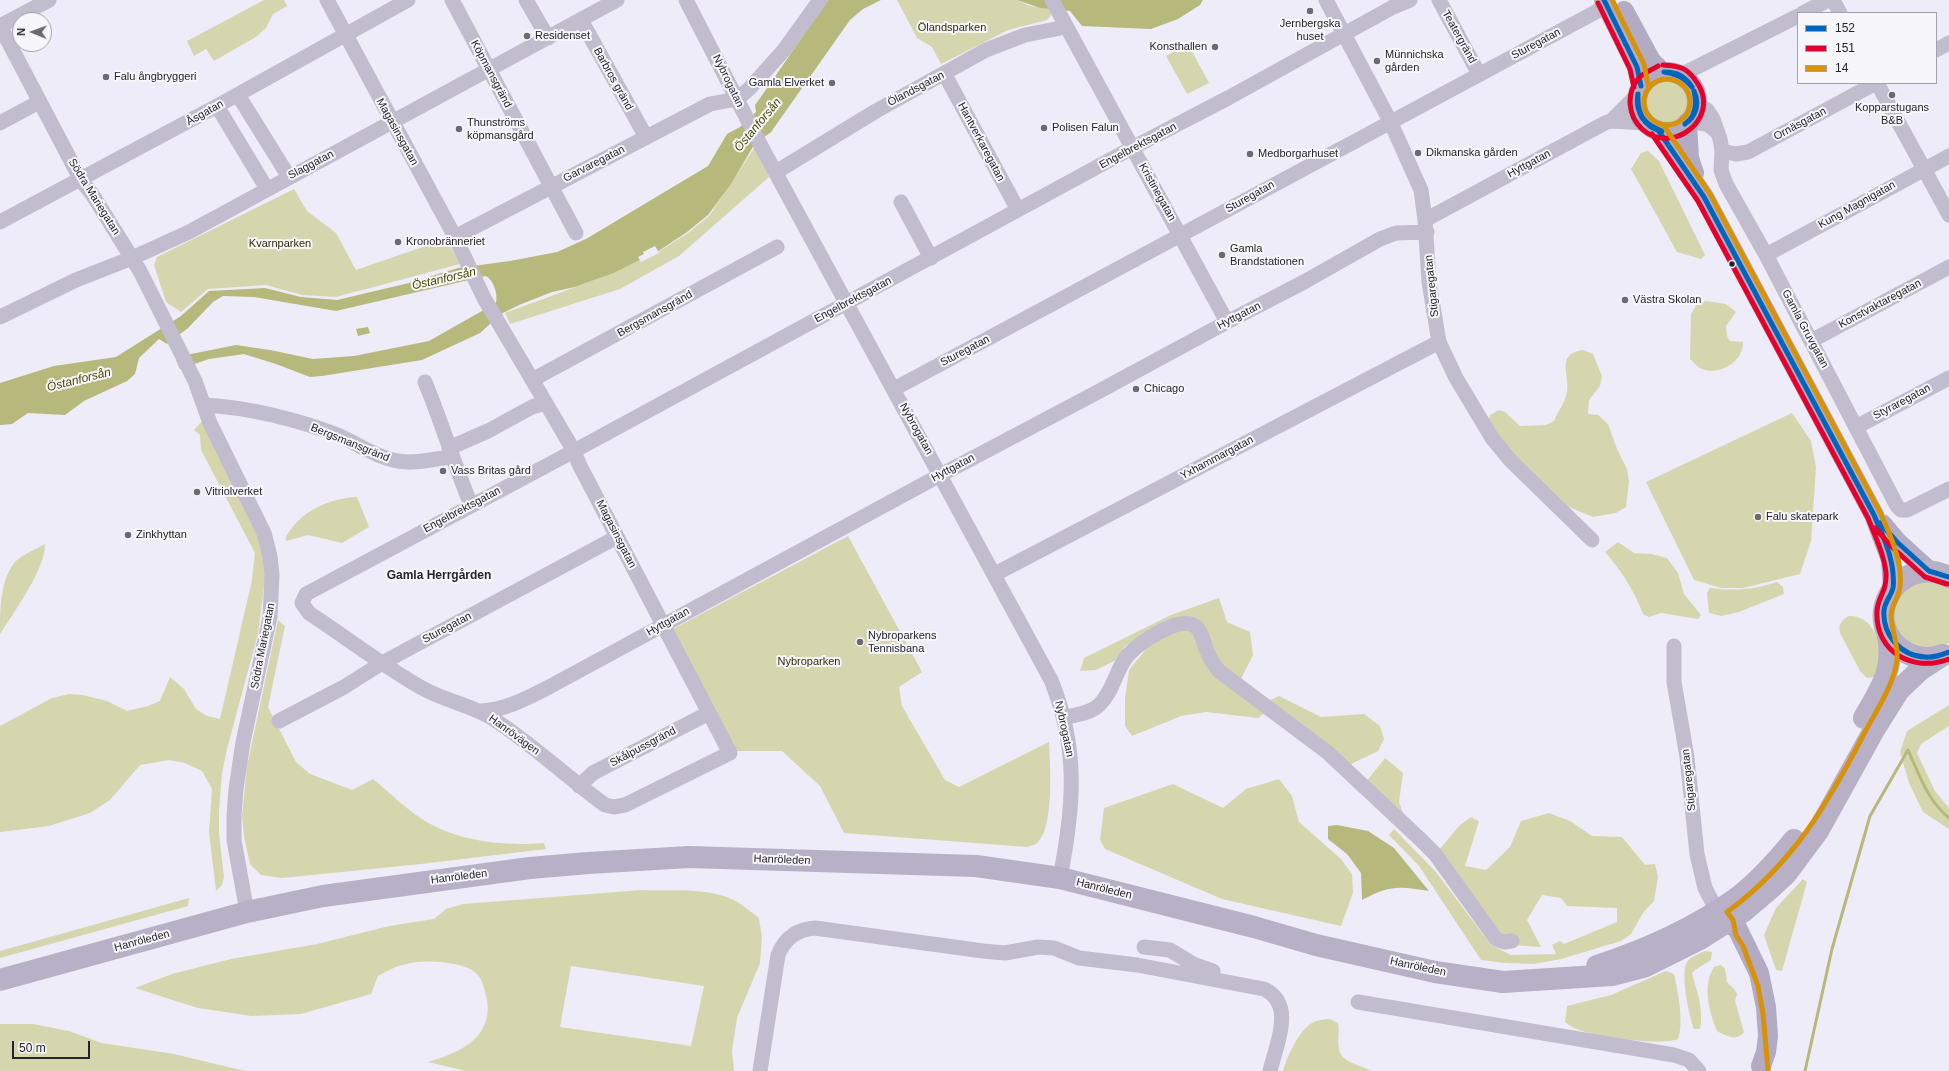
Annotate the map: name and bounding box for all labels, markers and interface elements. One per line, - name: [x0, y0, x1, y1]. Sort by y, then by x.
- marker: Jernbergska huset: [1305, 6, 1315, 16]
- street label: Teatergränd: [1439, 8, 1479, 66]
- north arrow: [12, 12, 52, 52]
- legend: [1797, 12, 1937, 84]
- place label: Jernbergska huset: [1280, 17, 1340, 43]
- park label: Ölandsparken: [918, 21, 986, 35]
- text: 152: [1835, 21, 1855, 35]
- street label: Sturegatan: [1509, 26, 1563, 62]
- text: N: [15, 28, 27, 36]
- place label: Residenset: [535, 29, 590, 43]
- marker: Residenset: [522, 31, 532, 41]
- street label: Köpmansgränd: [468, 38, 514, 110]
- place label: Konsthallen: [1150, 40, 1207, 54]
- text: 151: [1835, 41, 1855, 55]
- marker: Konsthallen: [1210, 42, 1220, 52]
- street label: Barbros gränd: [590, 45, 636, 113]
- place label: Münnichska gården: [1385, 48, 1444, 74]
- street label: Nybrogatan: [710, 53, 746, 109]
- marker: Münnichska gården: [1372, 56, 1382, 66]
- text: 14: [1835, 61, 1848, 75]
- street label: Ölandsgatan: [885, 69, 947, 109]
- place label: Falu ångbryggeri: [114, 70, 197, 84]
- marker: Falu ångbryggeri: [101, 72, 111, 82]
- place label: Gamla Elverket: [749, 76, 824, 90]
- marker: Gamla Elverket: [827, 78, 837, 88]
- marker: Kopparstugans B&B: [1887, 90, 1897, 100]
- water label: Östanforsån: [731, 95, 785, 155]
- street label: Magasinsgatan: [373, 96, 421, 168]
- street label: Åsgatan: [184, 97, 226, 129]
- street label: Hantverkaregatan: [955, 100, 1007, 184]
- place label: Kopparstugans B&B: [1855, 101, 1929, 127]
- street label: Ornäsgatan: [1772, 105, 1828, 143]
- place label: Thunströms köpmansgård: [467, 116, 534, 142]
- street label: Engelbrektsgatan: [1097, 120, 1179, 172]
- place label: Polisen Falun: [1052, 121, 1119, 135]
- marker: Polisen Falun: [1039, 123, 1049, 133]
- marker: Thunströms köpmansgård: [454, 124, 464, 134]
- street label: Garvaregatan: [561, 143, 627, 185]
- place label: Dikmanska gården: [1426, 146, 1518, 160]
- place label: Medborgarhuset: [1258, 147, 1338, 161]
- street label: Hyttgatan: [1505, 147, 1553, 181]
- street label: Slaggatan: [286, 148, 336, 182]
- marker: Dikmanska gården: [1413, 148, 1423, 158]
- marker: Medborgarhuset: [1245, 149, 1255, 159]
- street label: Södra Mariegatan: [65, 156, 123, 238]
- street label: Kristinegatan: [1136, 161, 1178, 223]
- street label: Sturegatan: [1223, 178, 1277, 216]
- street label: Kung Magnigatan: [1816, 178, 1898, 232]
- place label: Kronobränneriet: [406, 235, 485, 249]
- park label: Kvarnparken: [249, 237, 311, 251]
- marker: Kronobränneriet: [393, 237, 403, 247]
- place label: Gamla Brandstationen: [1230, 242, 1304, 268]
- marker: Gamla Brandstationen: [1217, 250, 1227, 260]
- street label: Stigaregatan: [1422, 254, 1442, 318]
- unlabelled marker: [1727, 259, 1737, 269]
- water label: Östanforsån: [411, 265, 477, 293]
- street label: Engelbrektsgatan: [812, 274, 894, 326]
- street label: Konstvaktaregatan: [1836, 277, 1924, 331]
- street label: Bergsmansgränd: [615, 288, 695, 340]
- street label: Gamla Gruvgatan: [1779, 288, 1831, 370]
- place label: Västra Skolan: [1633, 293, 1701, 307]
- marker: Västra Skolan: [1620, 295, 1630, 305]
- street label: Hyttgatan: [1215, 299, 1263, 333]
- street label: Sturegatan: [938, 333, 992, 369]
- water label: Östanforsån: [46, 365, 112, 395]
- street label: Styraregatan: [1871, 381, 1933, 423]
- place label: Chicago: [1144, 382, 1184, 396]
- marker: Chicago: [1131, 384, 1141, 394]
- street label: Nybrogatan: [896, 401, 936, 457]
- street label: Bergsmansgränd: [309, 421, 391, 465]
- street label: Yxhammargatan: [1178, 433, 1256, 483]
- street label: Hyttgatan: [929, 451, 977, 485]
- place label: Vass Britas gård: [451, 464, 531, 478]
- marker: Vass Britas gård: [438, 466, 448, 476]
- street label: Engelbrektsgatan: [421, 484, 503, 536]
- place label: Vitriolverket: [205, 485, 262, 499]
- marker: Vitriolverket: [192, 487, 202, 497]
- street label: Magasinsgatan: [593, 498, 639, 570]
- place label: Falu skatepark: [1766, 510, 1838, 524]
- marker: Falu skatepark: [1753, 512, 1763, 522]
- place label: Zinkhyttan: [136, 528, 187, 542]
- marker: Zinkhyttan: [123, 530, 133, 540]
- district label: Gamla Herrgården: [387, 569, 491, 583]
- street label: Södra Mariegatan: [248, 602, 278, 690]
- street label: Hyttgatan: [644, 605, 692, 639]
- street label: Sturegatan: [420, 610, 474, 646]
- place label: Nybroparkens Tennisbana: [868, 629, 936, 655]
- marker: Nybroparkens Tennisbana: [855, 637, 865, 647]
- park label: Nybroparken: [778, 655, 840, 669]
- street label: Nybrogatan: [1052, 700, 1076, 758]
- street label: Hanrövägen: [486, 712, 542, 758]
- street label: Skålpussgränd: [608, 724, 678, 770]
- street label: Stigaregatan: [1679, 748, 1699, 812]
- street label: Hanröleden: [753, 852, 811, 868]
- street label: Hanröleden: [430, 867, 488, 887]
- street label: Hanröleden: [1075, 876, 1133, 902]
- street label: Hanröleden: [113, 927, 171, 955]
- street label: Hanröleden: [1389, 955, 1447, 979]
- scale bar: [14, 1033, 92, 1059]
- text: 50 m: [19, 1041, 46, 1055]

